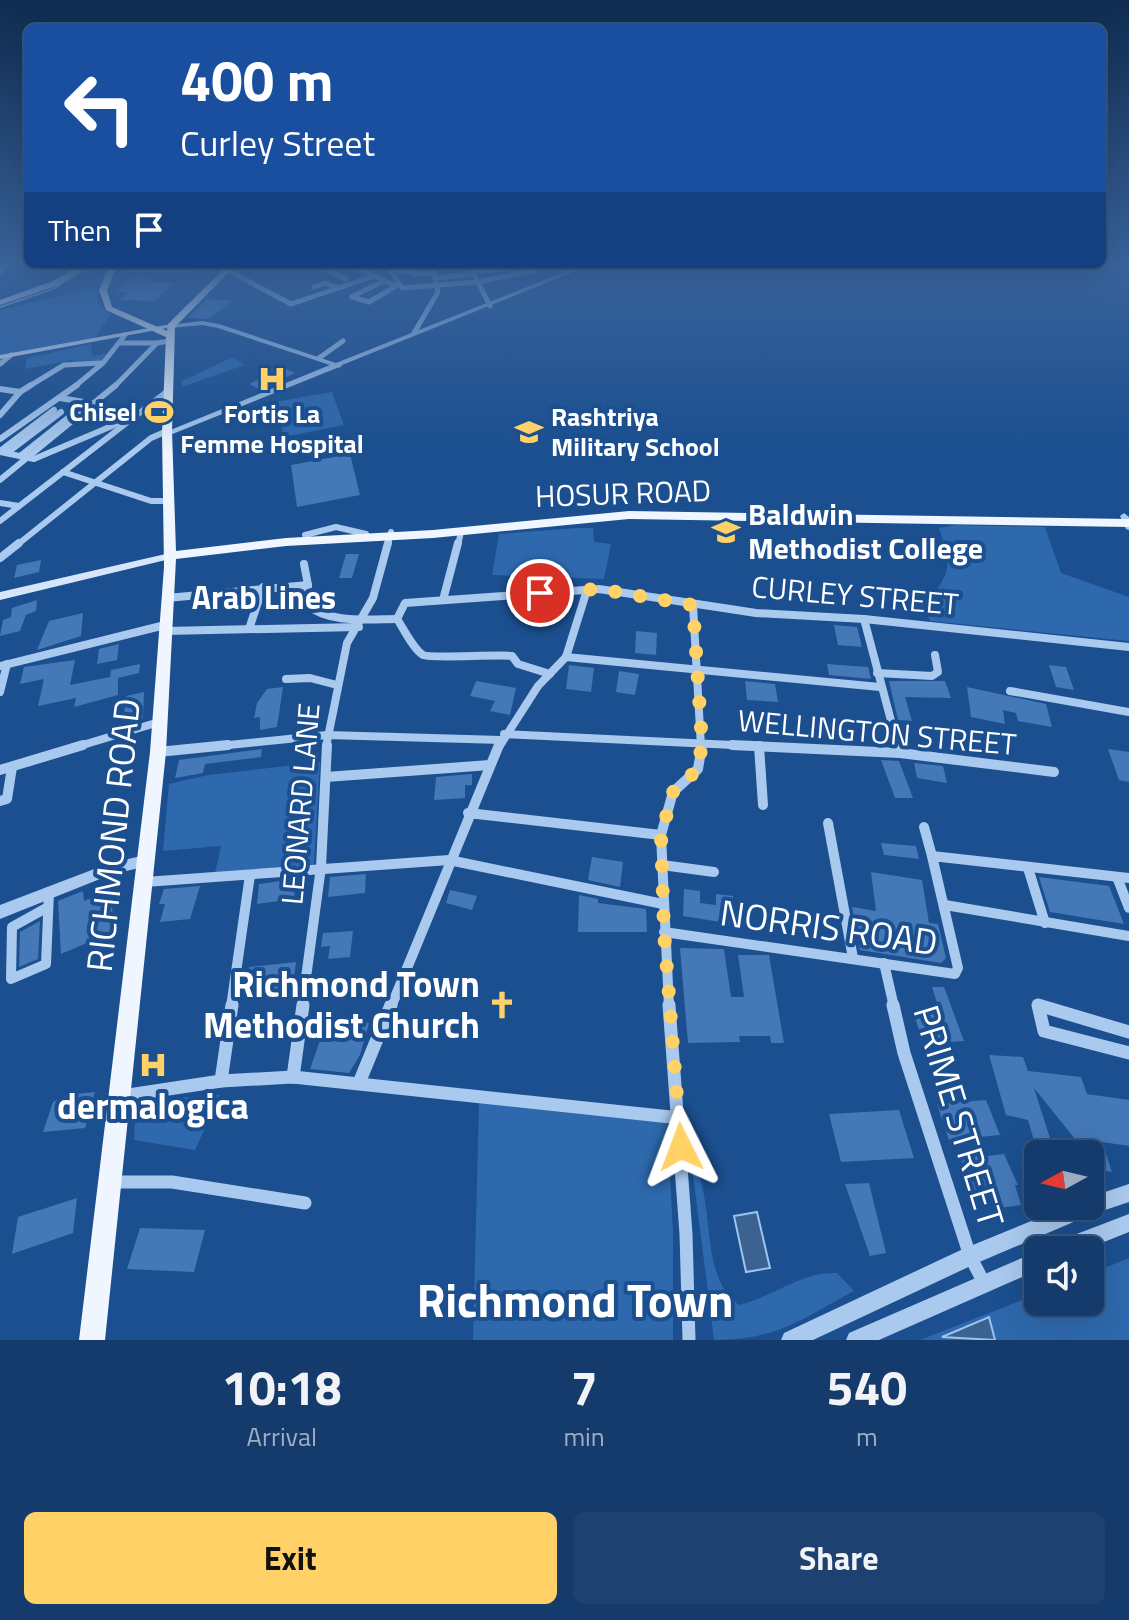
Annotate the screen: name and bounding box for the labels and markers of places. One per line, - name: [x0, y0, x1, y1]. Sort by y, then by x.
- hospital icon: Fortis La Femme Hospital: [257, 364, 287, 394]
- place label: Chisel: [69, 392, 137, 431]
- place label: Fortis La Femme Hospital: [180, 394, 364, 463]
- sports icon: Chisel: [144, 397, 174, 427]
- place label: Rashtriya Military School: [551, 397, 720, 466]
- school or university icon: Rashtriya Military School: [514, 417, 544, 447]
- place label: Baldwin Methodist College: [748, 491, 983, 571]
- school or university icon: Baldwin Methodist College: [711, 517, 741, 547]
- pin: [506, 559, 574, 627]
- place label: Richmond Town Methodist Church: [203, 956, 480, 1052]
- church icon: Richmond Town Methodist Church: [487, 990, 517, 1020]
- hospital icon: dermalogica: [138, 1050, 168, 1080]
- place label: dermalogica: [57, 1078, 249, 1133]

